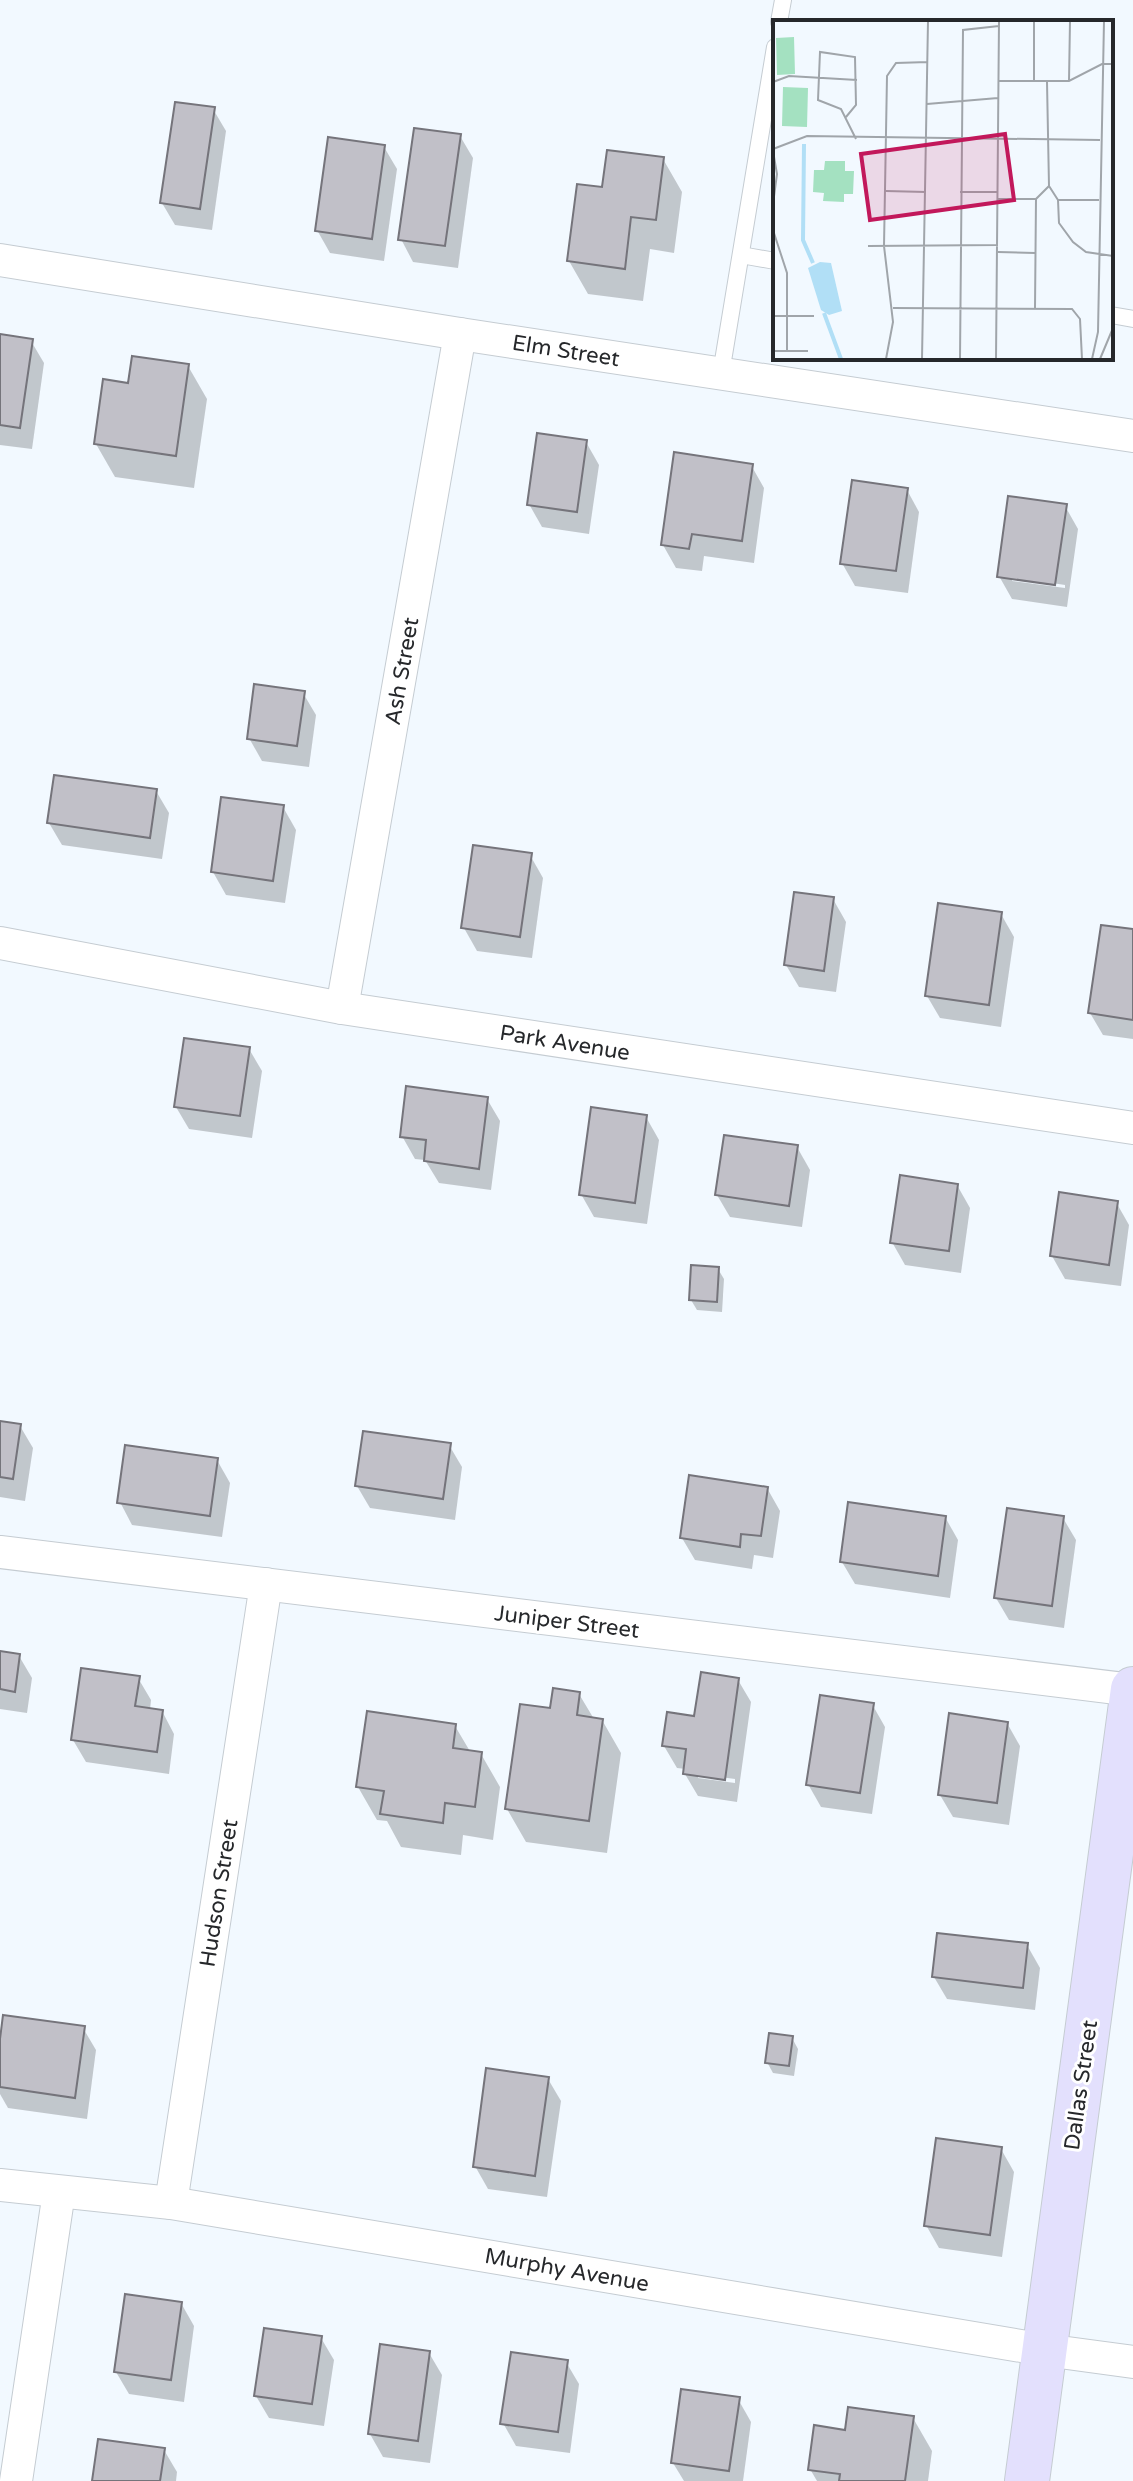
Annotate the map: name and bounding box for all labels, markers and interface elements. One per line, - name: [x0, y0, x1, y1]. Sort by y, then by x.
- inset map: [773, 20, 1113, 360]
- street label: Elm Street: [510, 330, 621, 372]
- street label: Ash Street: [380, 615, 424, 727]
- street label: Park Avenue: [498, 1020, 632, 1066]
- street label: Juniper Street: [493, 1600, 641, 1644]
- street label: Hudson Street: [194, 1817, 244, 1969]
- street label: Dallas Street: [1059, 2018, 1103, 2152]
- street label: Murphy Avenue: [483, 2243, 651, 2297]

